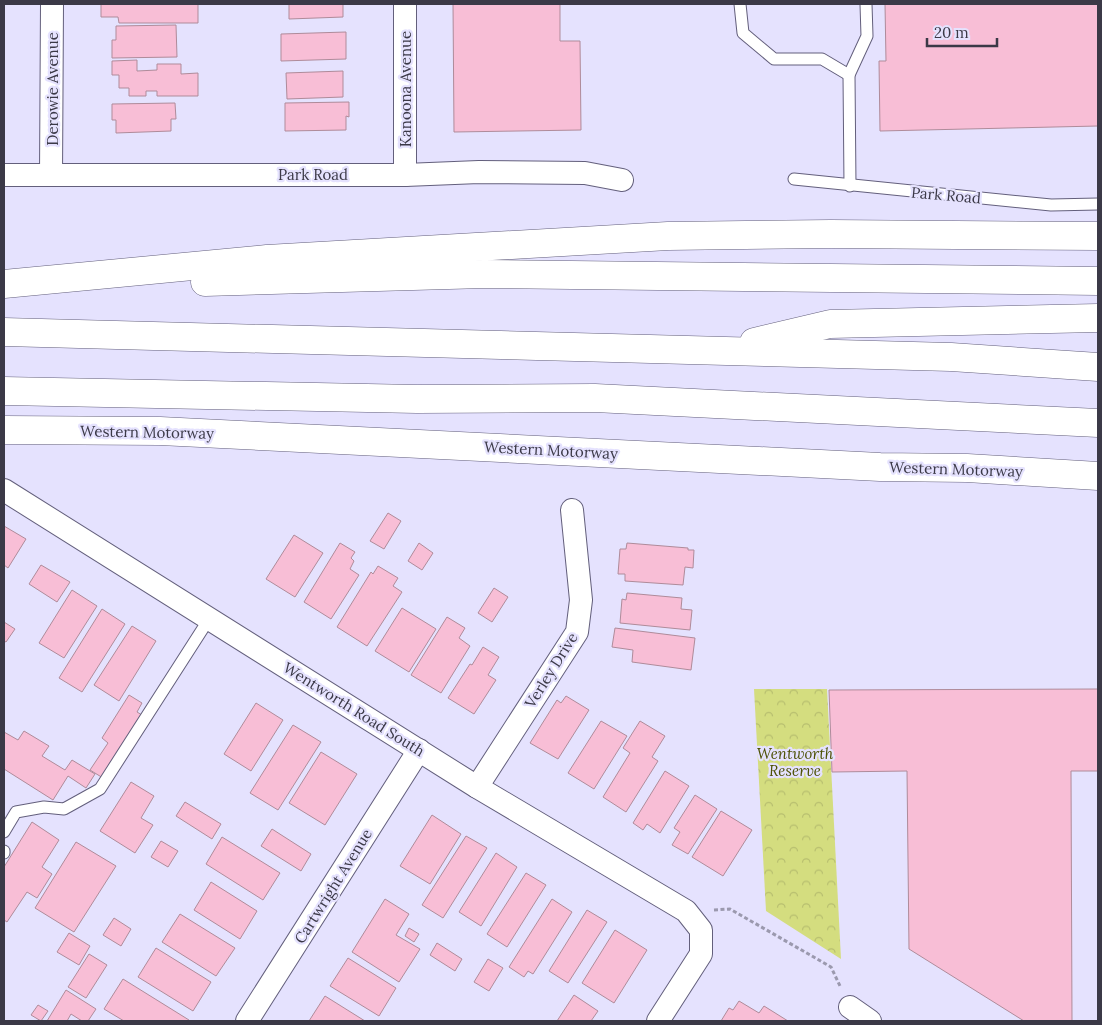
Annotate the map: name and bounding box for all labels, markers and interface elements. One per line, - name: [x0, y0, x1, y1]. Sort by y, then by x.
- scale bar: [927, 15, 997, 47]
- text: 20 m: [934, 23, 969, 42]
- street label: Kanoona Avenue: [396, 31, 415, 147]
- street label: Derowie Avenue: [43, 32, 62, 146]
- street label: Park Road: [278, 165, 348, 184]
- street label: Park Road: [910, 182, 982, 208]
- street label: Western Motorway: [80, 421, 214, 443]
- street label: Western Motorway: [484, 437, 618, 463]
- street label: Western Motorway: [889, 457, 1023, 481]
- street label: Verley Drive: [520, 629, 582, 712]
- street label: Wentworth Road South: [280, 658, 428, 760]
- park label: Wentworth Reserve: [757, 744, 834, 780]
- street label: Cartwright Avenue: [290, 825, 376, 947]

